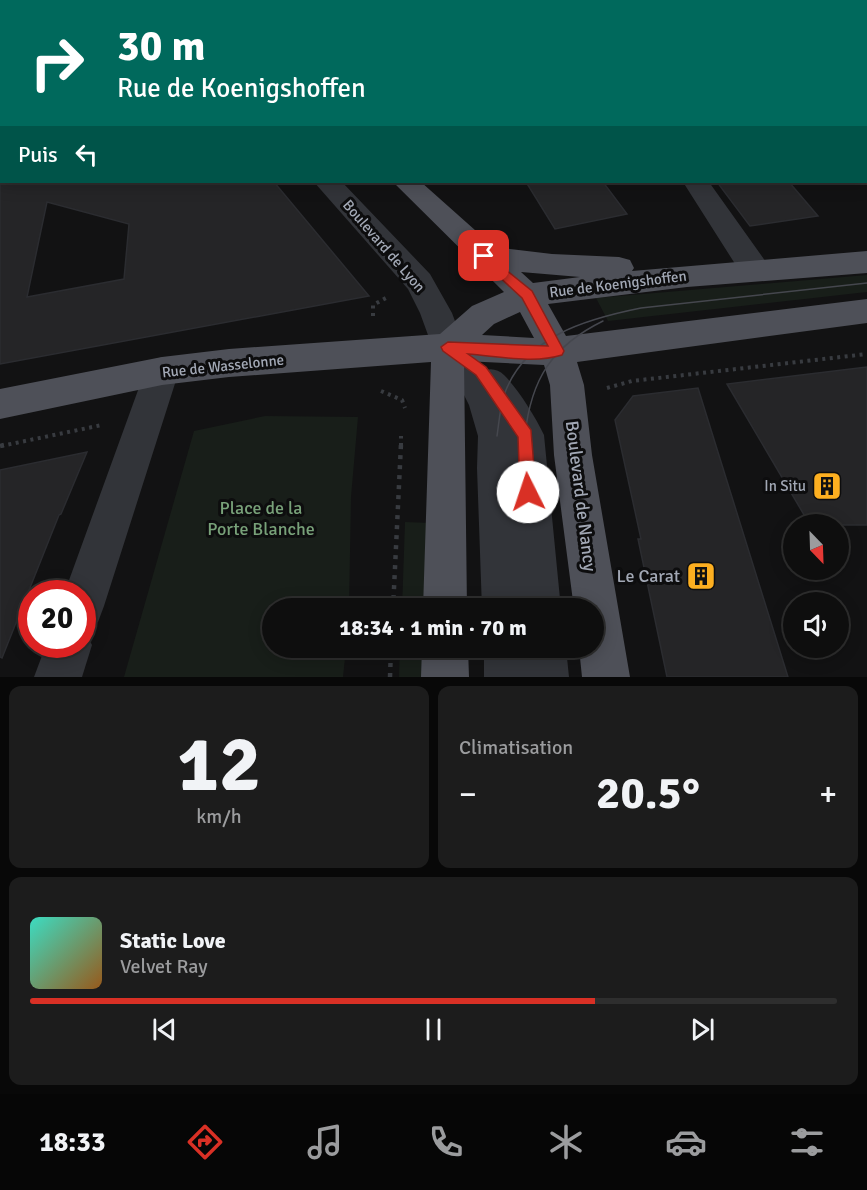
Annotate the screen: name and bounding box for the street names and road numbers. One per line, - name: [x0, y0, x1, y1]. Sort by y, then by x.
- street label: Boulevard de Lyon: [339, 196, 429, 296]
- street label: Rue de Koenigshoffen: [548, 267, 688, 301]
- street label: Rue de Wasselonne: [161, 351, 285, 381]
- street label: Boulevard de Nancy: [561, 419, 601, 573]

